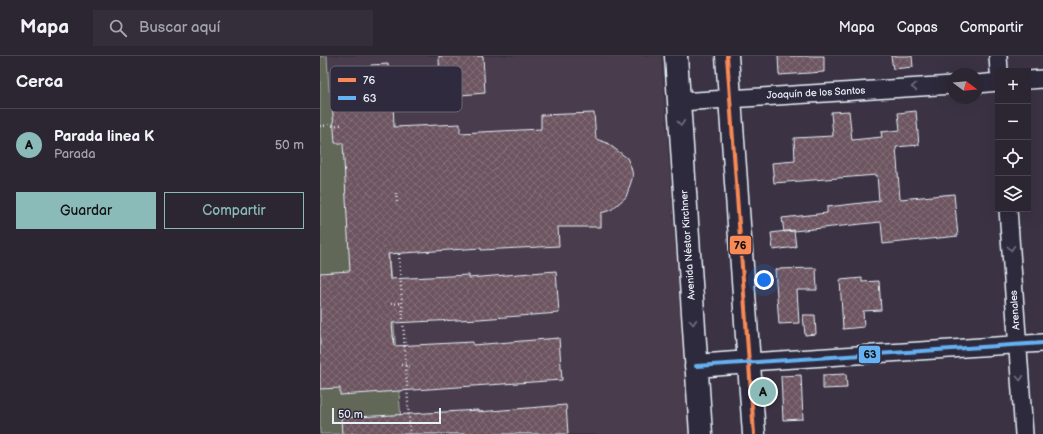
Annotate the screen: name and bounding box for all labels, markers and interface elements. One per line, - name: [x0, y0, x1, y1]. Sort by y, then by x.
- search box: [93, 10, 373, 46]
- text: Mapa: [20, 16, 69, 39]
- icon: search: [107, 17, 129, 39]
- text: Buscar aquí: [139, 18, 220, 37]
- text: Mapa: [839, 19, 875, 36]
- text: Capas: [897, 19, 938, 36]
- text: Compartir: [960, 19, 1023, 36]
- legend: [330, 66, 462, 112]
- north arrow: [947, 68, 983, 104]
- map controls: [995, 68, 1031, 212]
- button: +: [995, 68, 1031, 104]
- text: Cerca: [16, 72, 63, 92]
- text: 76: [363, 74, 375, 87]
- one-way arrow: [911, 83, 917, 92]
- street label: Joaquín de los Santos: [766, 84, 866, 102]
- text: 63: [363, 92, 377, 105]
- button: −: [995, 104, 1031, 140]
- one-way arrow: [676, 120, 685, 126]
- text: Parada linea K: [54, 127, 154, 146]
- text: A: [25, 137, 33, 153]
- text: 50 m: [275, 137, 304, 153]
- button: locate: [995, 140, 1031, 176]
- text: Parada: [54, 146, 96, 162]
- button: layers: [995, 176, 1031, 212]
- street label: Avenida Néstor Kirchner: [678, 189, 698, 300]
- button: Guardar: [16, 192, 156, 229]
- button: Compartir: [164, 192, 304, 229]
- line badge: 76: [729, 235, 752, 255]
- text: 76: [734, 239, 747, 252]
- one-way arrow: [1006, 245, 1015, 251]
- your location: [754, 270, 774, 290]
- street label: Arenales: [1008, 290, 1022, 330]
- one-way arrow: [689, 319, 698, 325]
- line badge: 63: [858, 345, 881, 364]
- text: 63: [863, 348, 877, 361]
- one-way arrow: [1015, 375, 1024, 381]
- pin: A: [750, 377, 776, 407]
- scale bar: [332, 406, 441, 425]
- text: 50 m: [338, 408, 363, 421]

